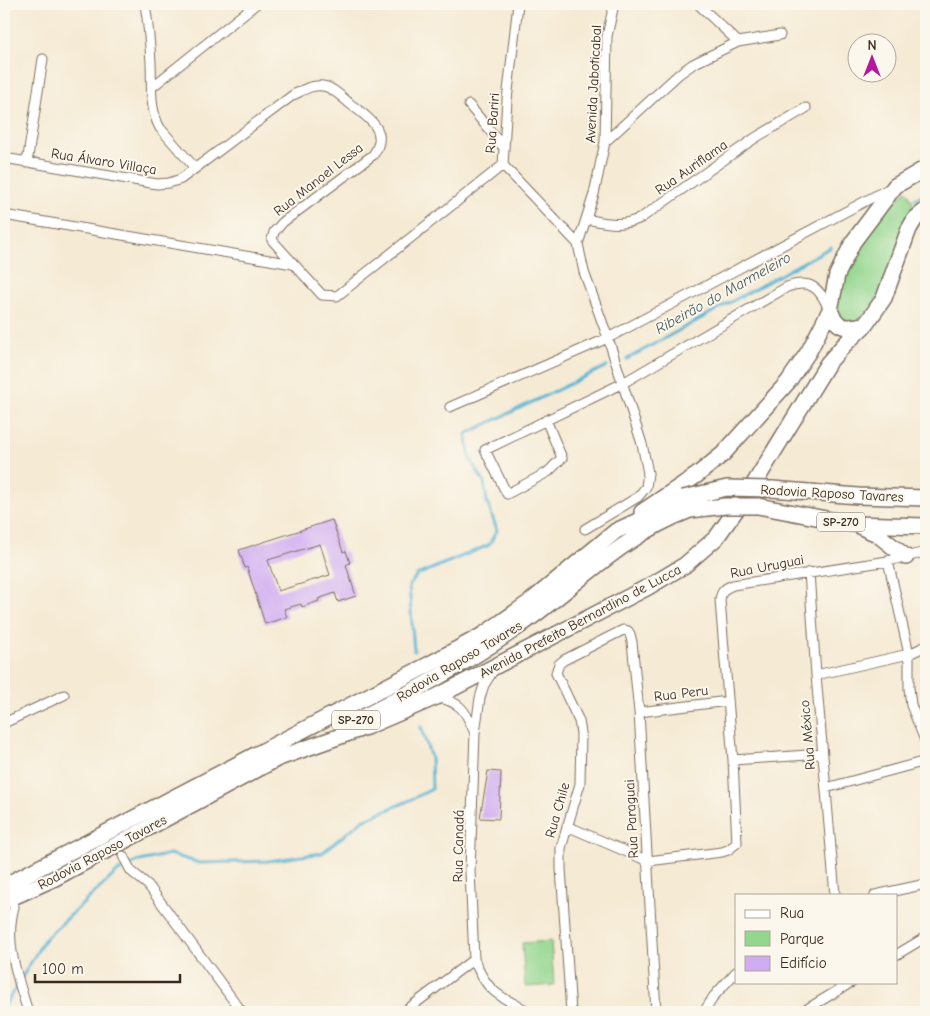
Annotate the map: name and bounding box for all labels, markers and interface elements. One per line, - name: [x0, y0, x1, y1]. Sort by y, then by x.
- street label: Avenida Jaboticabal: [582, 25, 605, 144]
- north arrow: [848, 32, 898, 82]
- text: N: [867, 37, 877, 54]
- street label: Rua Bariri: [482, 92, 503, 154]
- street label: Rua Auriflama: [652, 136, 731, 199]
- street label: Rua Manoel Lessa: [270, 139, 366, 220]
- street label: Rua Álvaro Villaça: [50, 145, 158, 178]
- water label: Ribeirão do Marmeleiro: [652, 248, 794, 338]
- street label: Rodovia Raposo Tavares: [760, 481, 904, 506]
- road number: SP-270: [817, 512, 865, 532]
- street label: Rua Uruguai: [729, 551, 805, 582]
- street label: Avenida Prefeito Bernardino de Lucca: [476, 561, 684, 682]
- street label: Rodovia Raposo Tavares: [393, 617, 525, 706]
- street label: Rua Peru: [653, 682, 709, 705]
- street label: Rua México: [796, 699, 819, 771]
- road number: SP-270: [332, 710, 380, 730]
- street label: Rua Paraguai: [621, 779, 642, 859]
- street label: Rua Chile: [541, 781, 573, 840]
- street label: Rua Canadá: [449, 809, 468, 883]
- street label: Rodovia Raposo Tavares: [35, 811, 170, 894]
- legend: [735, 894, 898, 984]
- text: Rua: [780, 904, 804, 922]
- text: Parque: [780, 930, 825, 948]
- scale bar: [35, 951, 180, 983]
- text: Edifício: [780, 954, 827, 972]
- text: 100 m: [42, 960, 84, 978]

